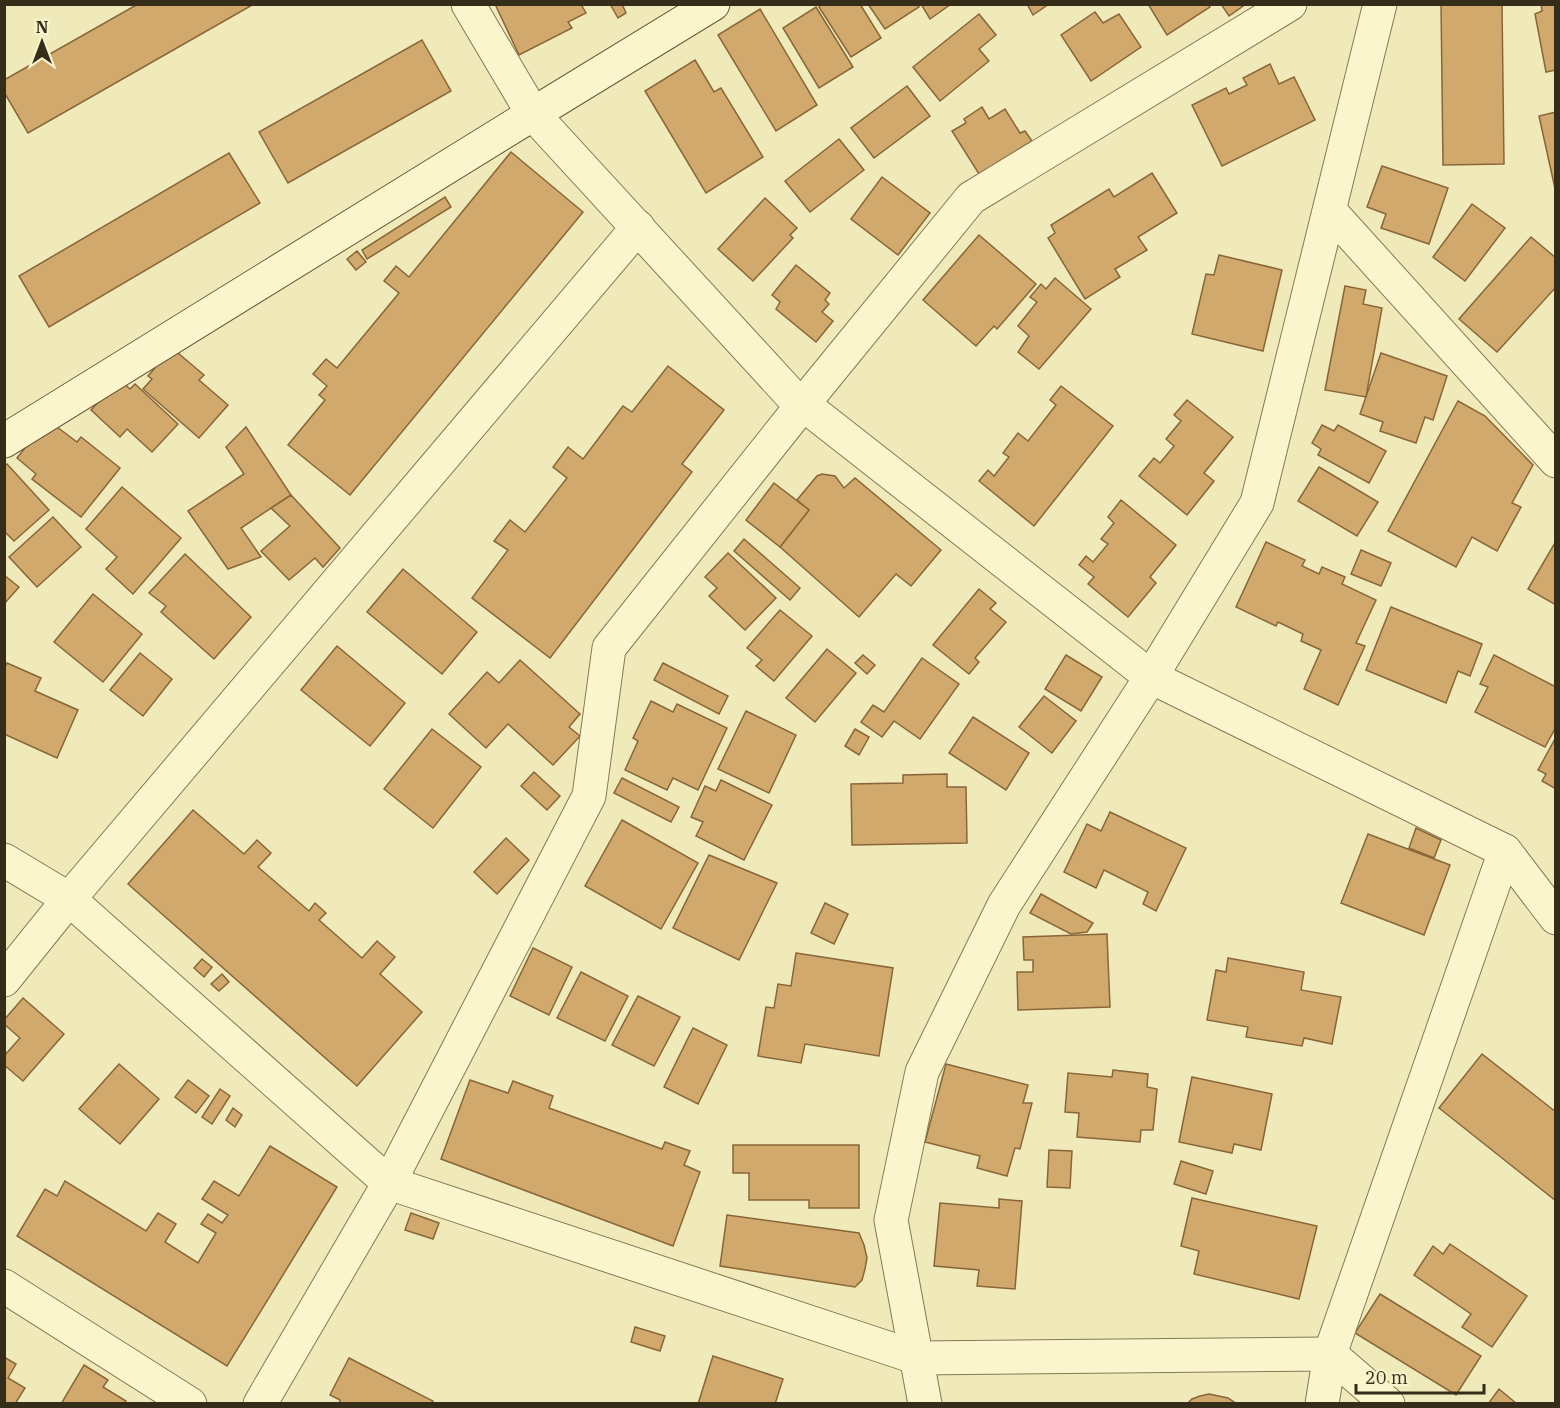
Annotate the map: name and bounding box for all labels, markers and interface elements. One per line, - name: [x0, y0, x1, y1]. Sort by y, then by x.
- north arrow: [12, 12, 72, 72]
- text: N: [36, 17, 48, 37]
- scale bar: [1356, 1357, 1484, 1395]
- text: 20 m: [1365, 1366, 1408, 1389]

